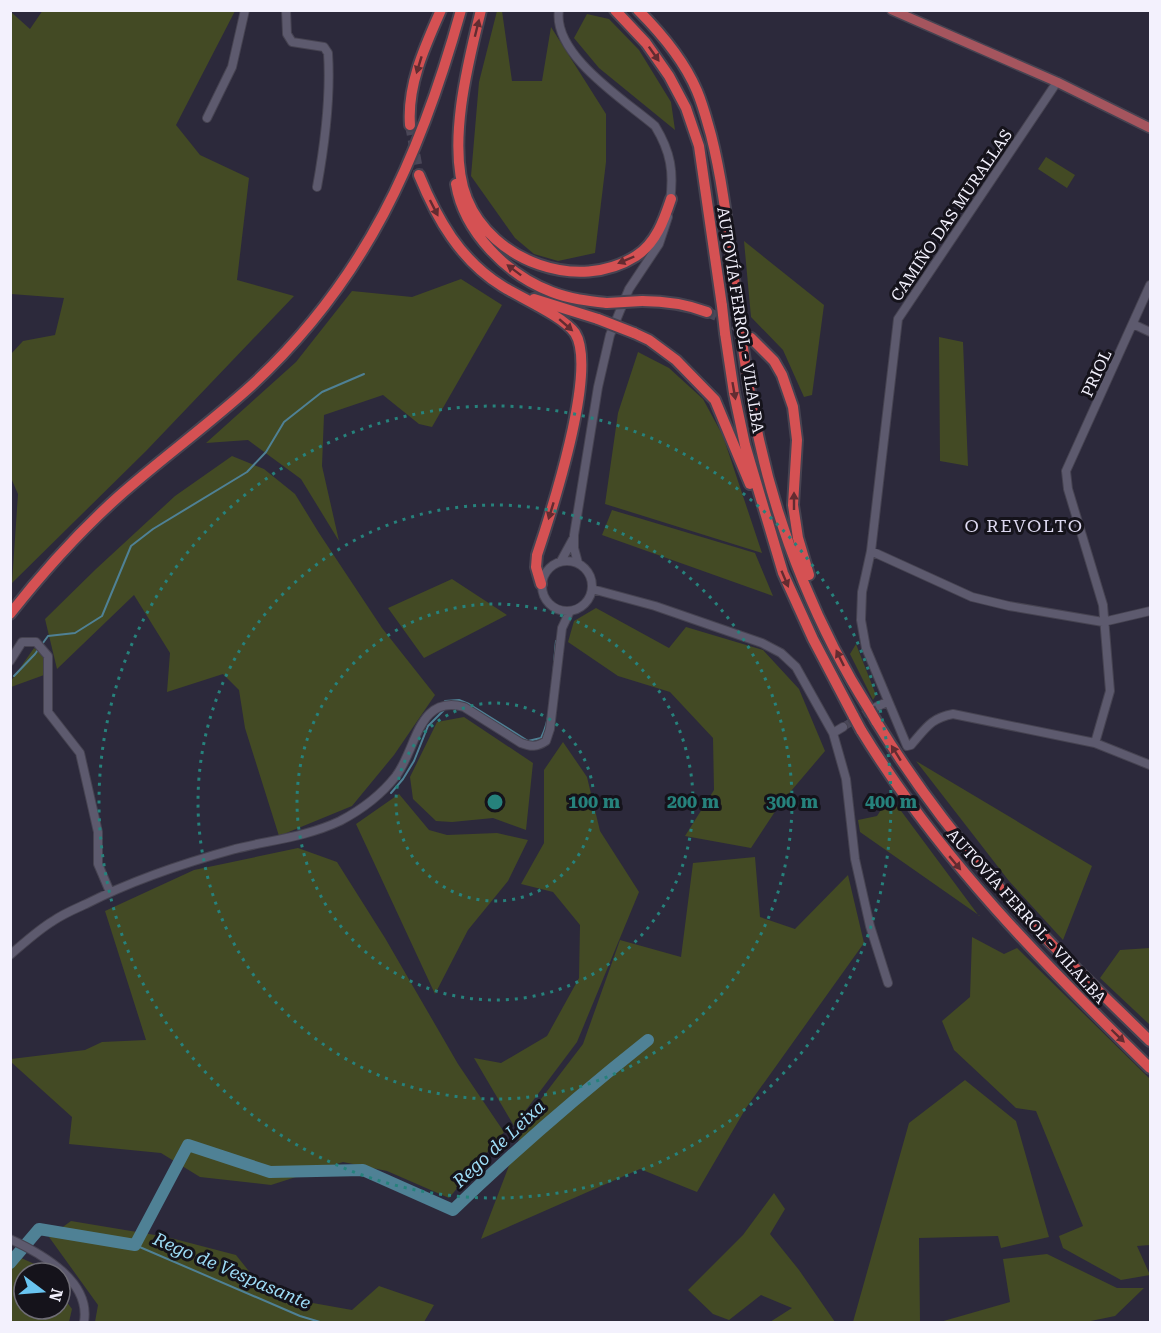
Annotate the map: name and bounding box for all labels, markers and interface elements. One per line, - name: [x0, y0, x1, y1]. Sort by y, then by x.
- one-way arrow: [473, 19, 482, 37]
- one-way arrow: [648, 46, 659, 62]
- one-way arrow: [414, 56, 423, 74]
- street label: CAMIÑO DAS MURALLAS: [887, 126, 1016, 305]
- one-way arrow: [429, 200, 438, 217]
- street label: AUTOVÍA FERROL - VILALBA: [713, 206, 768, 435]
- one-way arrow: [616, 255, 634, 265]
- one-way arrow: [506, 264, 522, 276]
- one-way arrow: [558, 318, 573, 332]
- street label: PRIOL: [1077, 346, 1116, 400]
- one-way arrow: [729, 382, 738, 401]
- one-way arrow: [789, 491, 799, 510]
- one-way arrow: [546, 502, 555, 520]
- district label: O REVOLTO: [965, 515, 1083, 536]
- one-way arrow: [781, 570, 790, 587]
- one-way arrow: [836, 650, 845, 667]
- one-way arrow: [891, 745, 902, 761]
- text: 100 m: [568, 791, 621, 812]
- text: 200 m: [667, 791, 720, 812]
- text: 300 m: [766, 791, 819, 812]
- text: 400 m: [865, 791, 918, 812]
- centre of rings: [485, 792, 505, 812]
- street label: AUTOVÍA FERROL - VILALBA: [943, 825, 1111, 1008]
- one-way arrow: [949, 855, 962, 871]
- one-way arrow: [1110, 1028, 1124, 1042]
- water label: Rego de Leixa: [448, 1096, 549, 1192]
- water label: Rego de Vespasante: [150, 1228, 314, 1313]
- north arrow: [12, 1261, 72, 1321]
- text: N: [45, 1286, 67, 1304]

